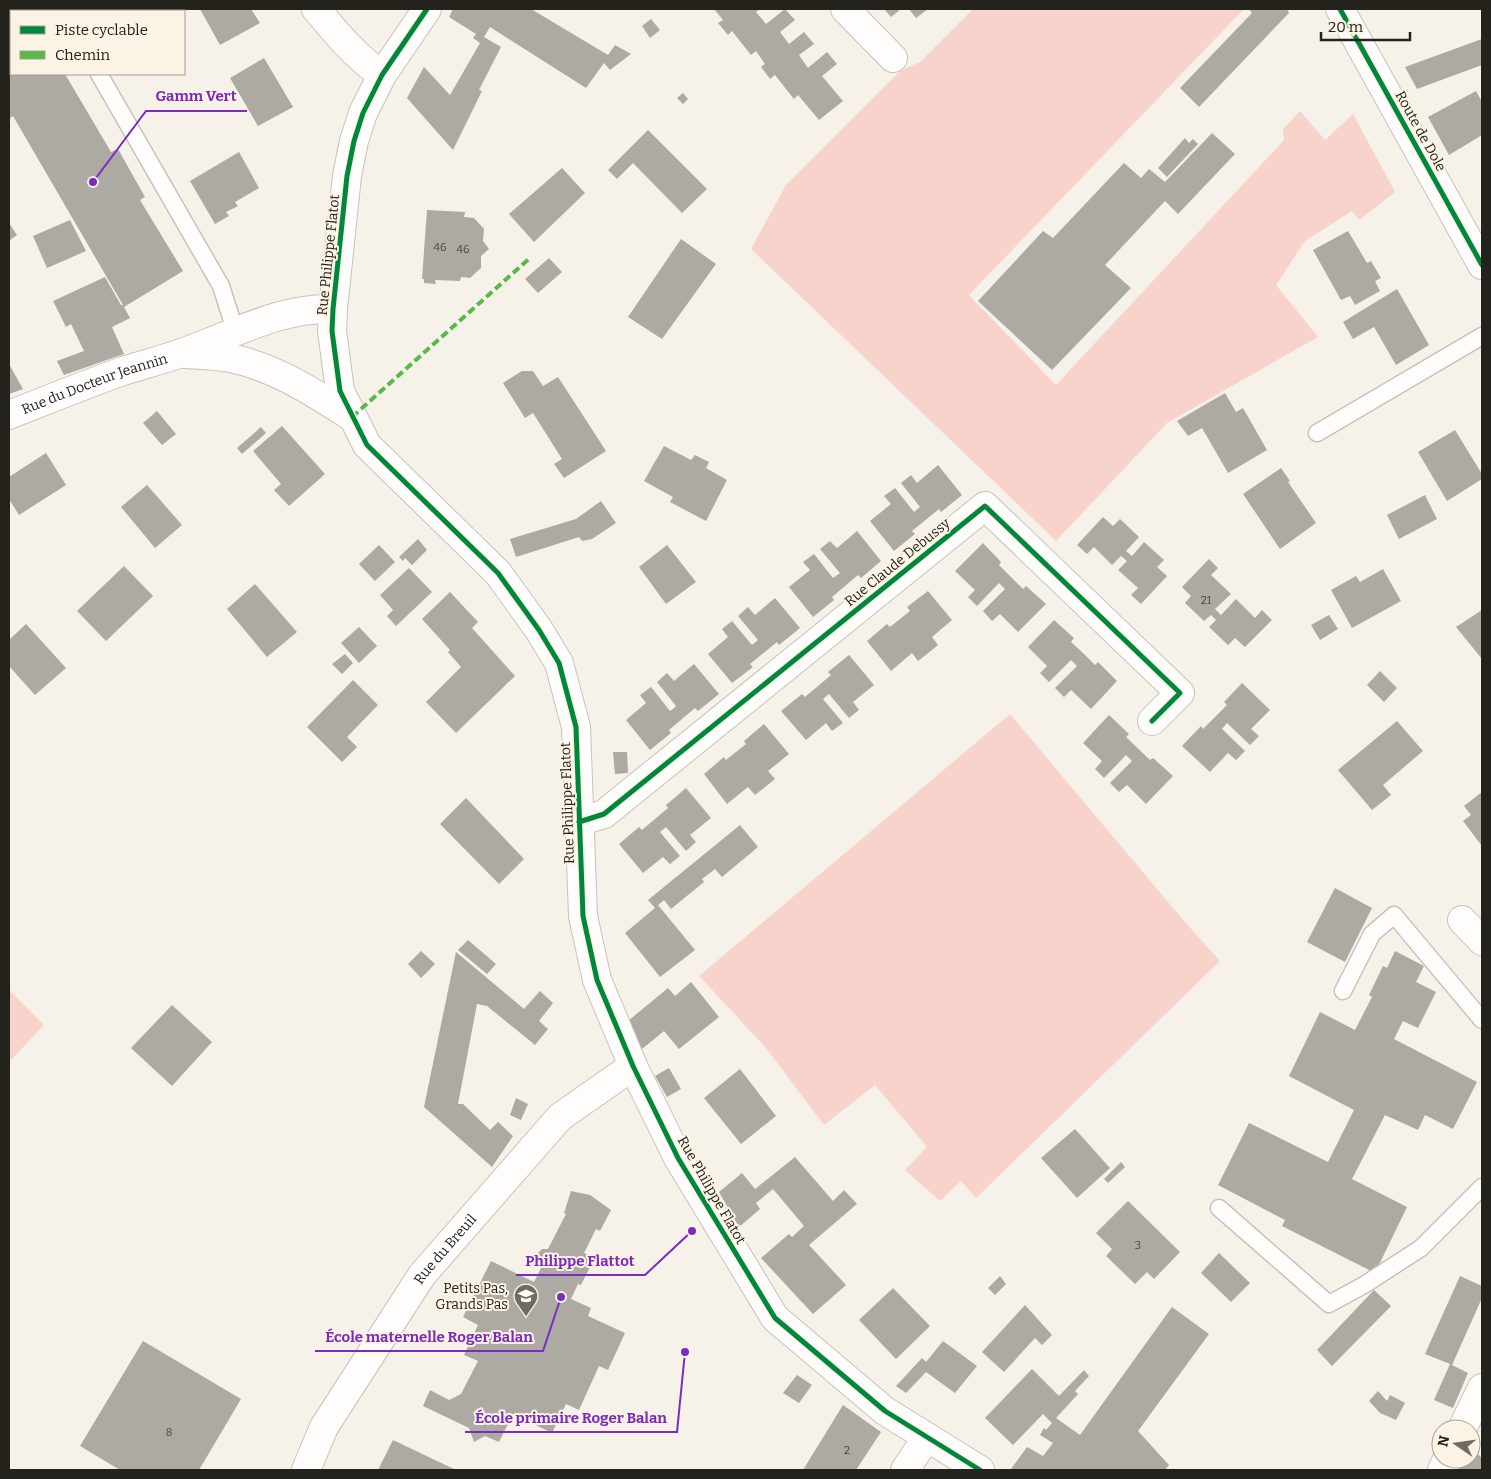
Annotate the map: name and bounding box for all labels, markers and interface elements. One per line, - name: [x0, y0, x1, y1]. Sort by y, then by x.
- legend: [10, 10, 185, 75]
- scale bar: [1321, 10, 1410, 42]
- text: 20 m: [1328, 18, 1364, 36]
- text: Piste cyclable: [55, 21, 148, 39]
- text: Chemin: [55, 46, 111, 64]
- callout: Gamm Vert: [146, 81, 247, 111]
- text: Gamm Vert: [155, 87, 237, 105]
- street label: Route de Dole: [1391, 88, 1450, 174]
- street label: Rue Philippe Flatot: [314, 194, 343, 316]
- house number: 46: [434, 241, 446, 254]
- house number: 46: [457, 243, 469, 256]
- street label: Rue du Docteur Jeannin: [19, 350, 170, 418]
- street label: Rue Claude Debussy: [841, 514, 954, 610]
- house number: 21: [1201, 594, 1212, 607]
- street label: Rue Philippe Flatot: [557, 742, 578, 864]
- street label: Rue Philippe Flatot: [674, 1133, 749, 1247]
- street label: Rue du Breuil: [410, 1211, 480, 1287]
- house number: 3: [1135, 1239, 1141, 1252]
- callout: Philippe Flattot: [516, 1245, 645, 1275]
- text: Philippe Flattot: [525, 1252, 635, 1270]
- place label: Petits Pas, Grands Pas: [435, 1280, 508, 1313]
- school or university icon: Petits Pas, Grands Pas: [513, 1283, 539, 1317]
- callout: École maternelle Roger Balan: [315, 1321, 543, 1351]
- text: École maternelle Roger Balan: [325, 1328, 533, 1346]
- callout: École primaire Roger Balan: [465, 1402, 677, 1432]
- text: École primaire Roger Balan: [475, 1409, 667, 1427]
- north arrow: [1431, 1419, 1481, 1469]
- house number: 8: [166, 1426, 172, 1439]
- text: N: [1434, 1434, 1453, 1448]
- house number: 2: [844, 1444, 850, 1457]

